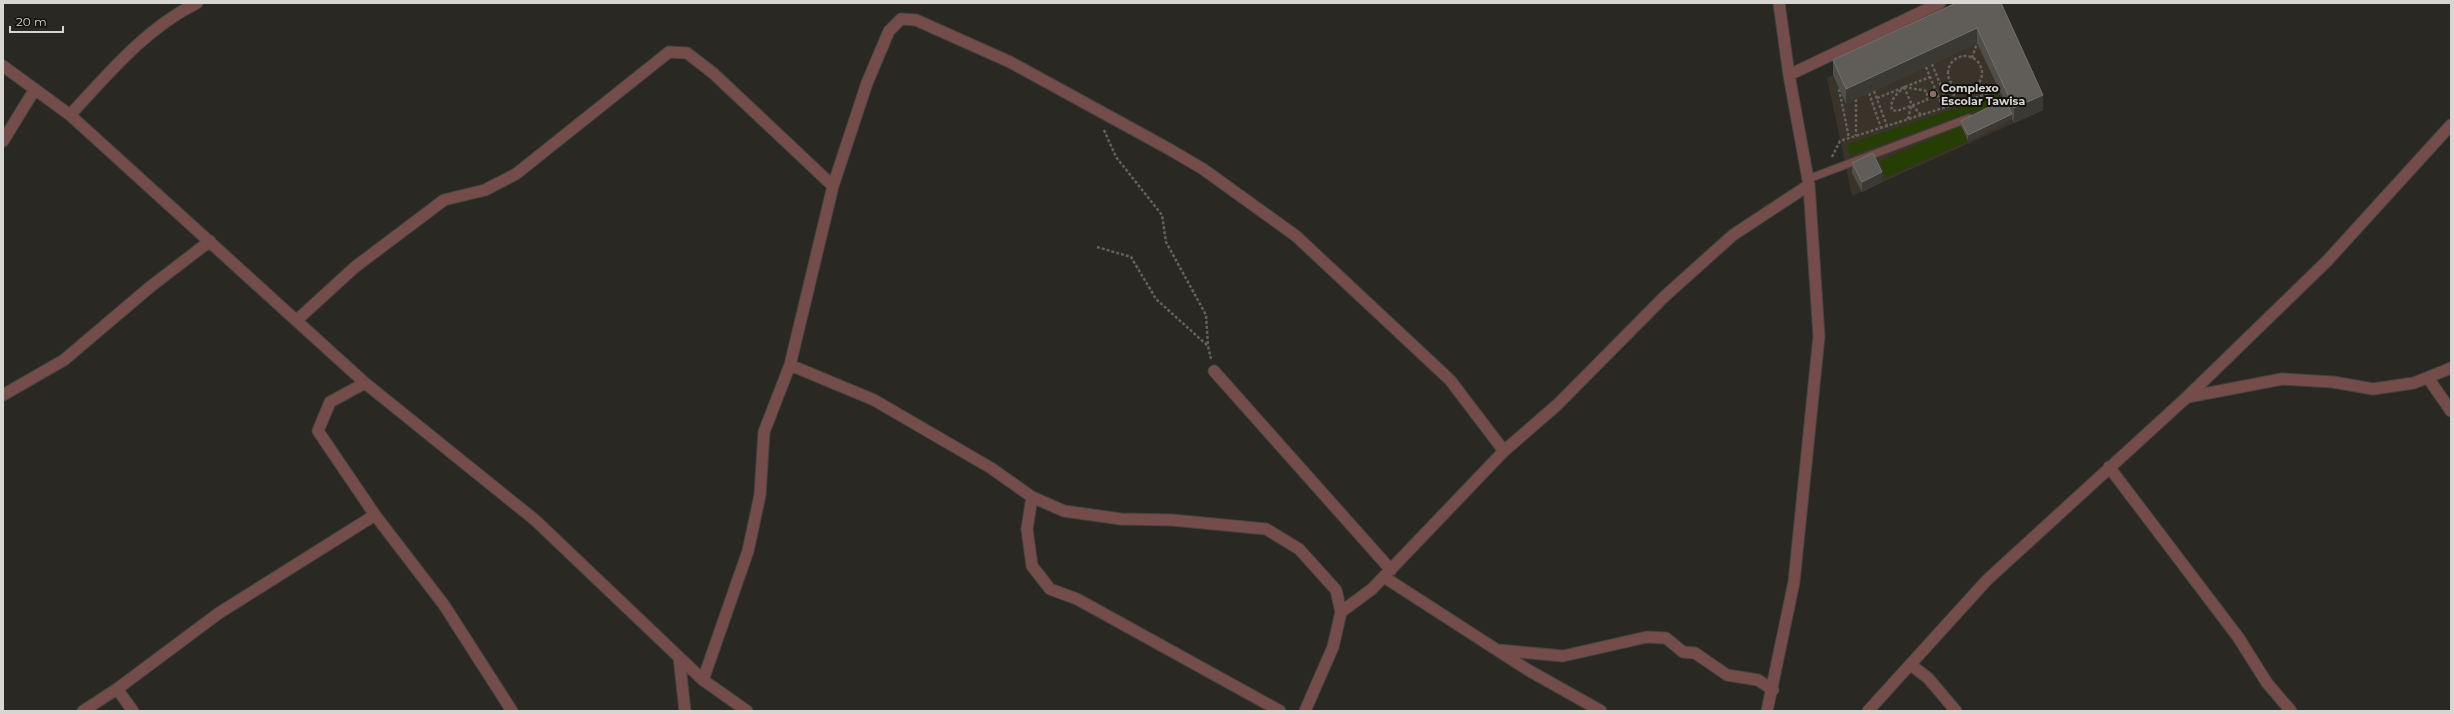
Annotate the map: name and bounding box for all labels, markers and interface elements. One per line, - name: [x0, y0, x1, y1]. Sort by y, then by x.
- scale bar: [10, 8, 63, 34]
- text: 20 m: [16, 14, 47, 29]
- place label: Complexo Escolar Tawisa: [1941, 81, 2025, 108]
- marker: Complexo Escolar Tawisa: [1928, 89, 1938, 99]

